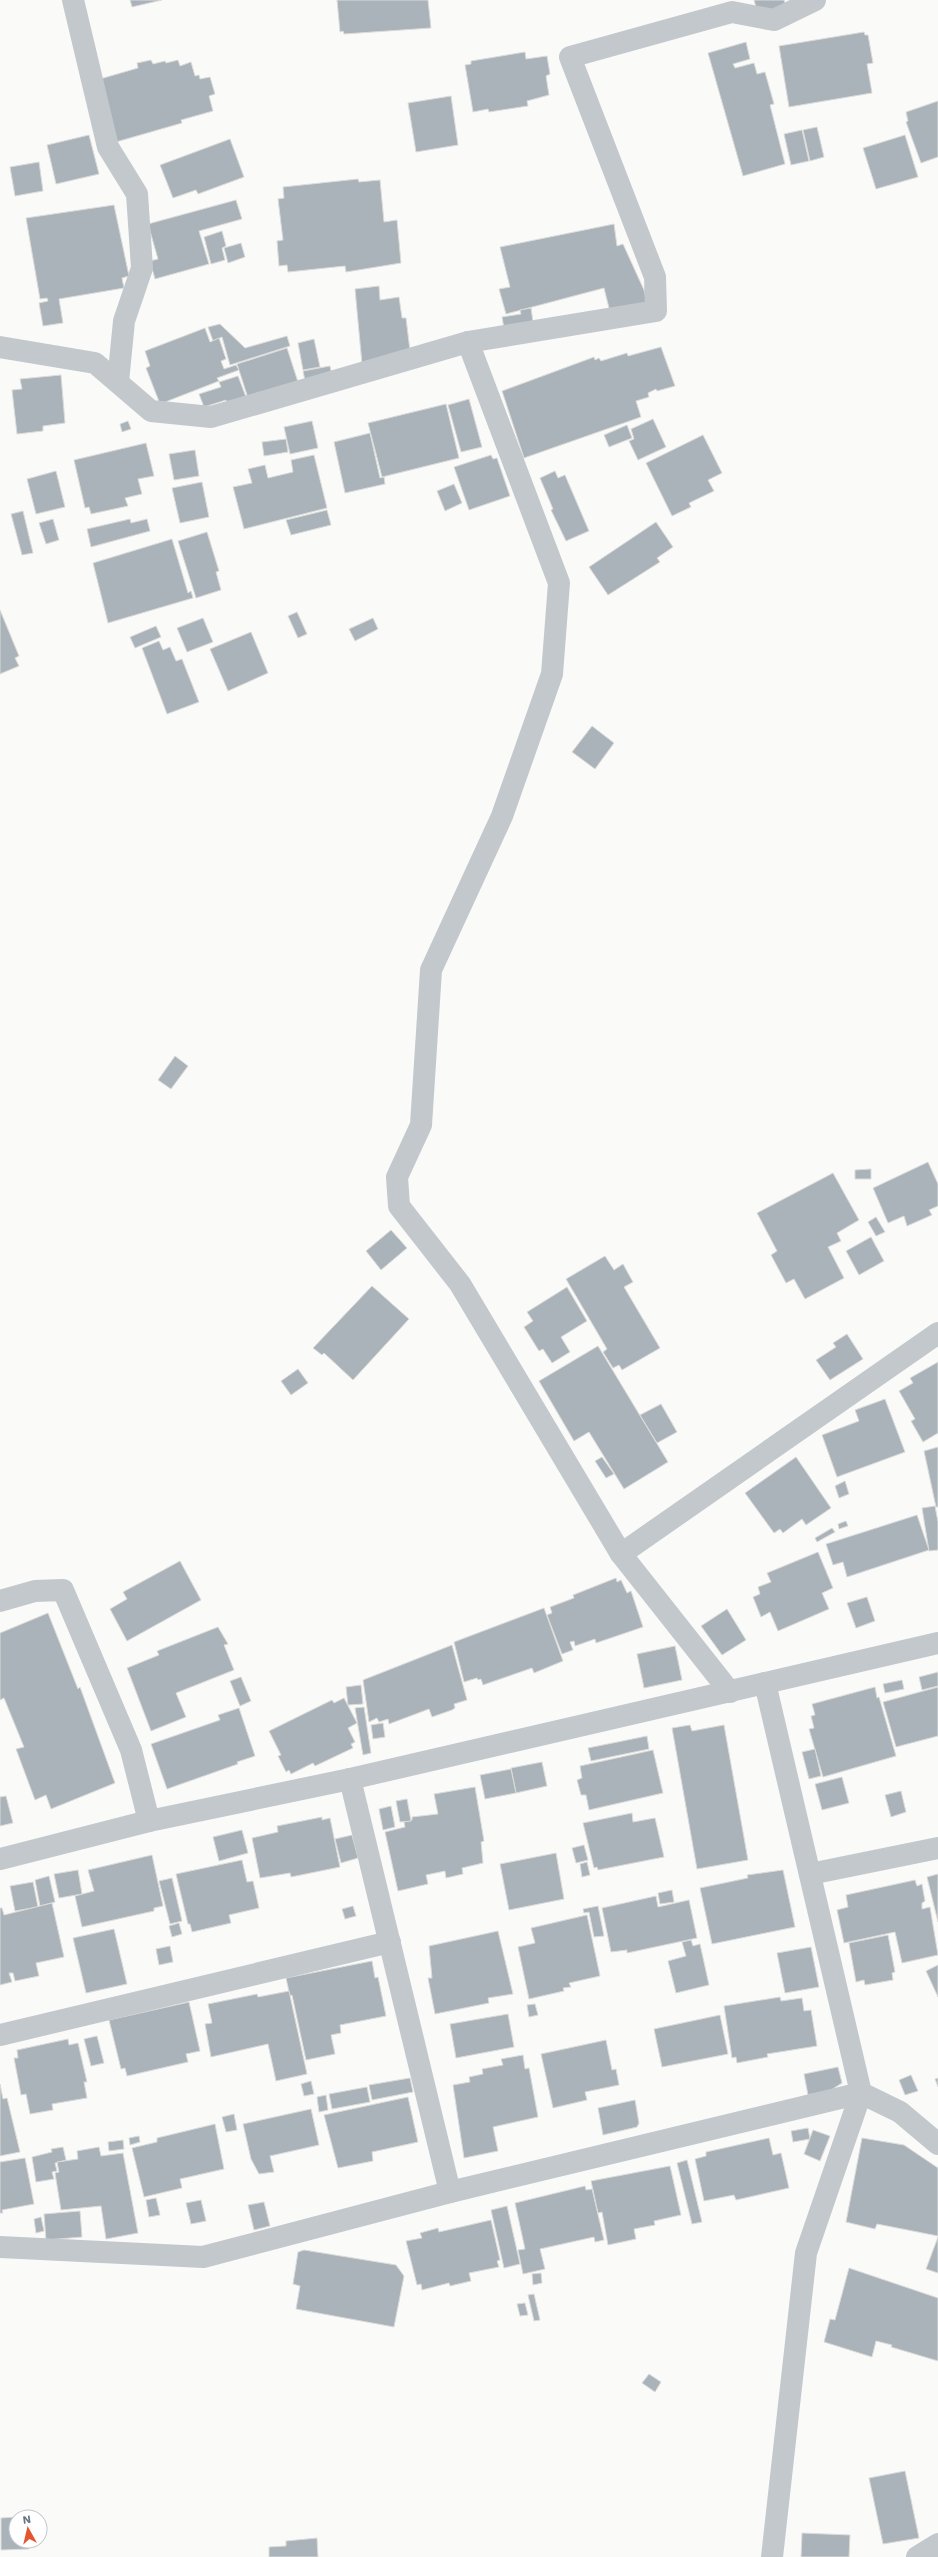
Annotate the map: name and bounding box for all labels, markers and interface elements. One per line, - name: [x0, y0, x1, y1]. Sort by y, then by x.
- north arrow: [8, 2509, 48, 2549]
- text: N: [22, 2513, 32, 2527]

